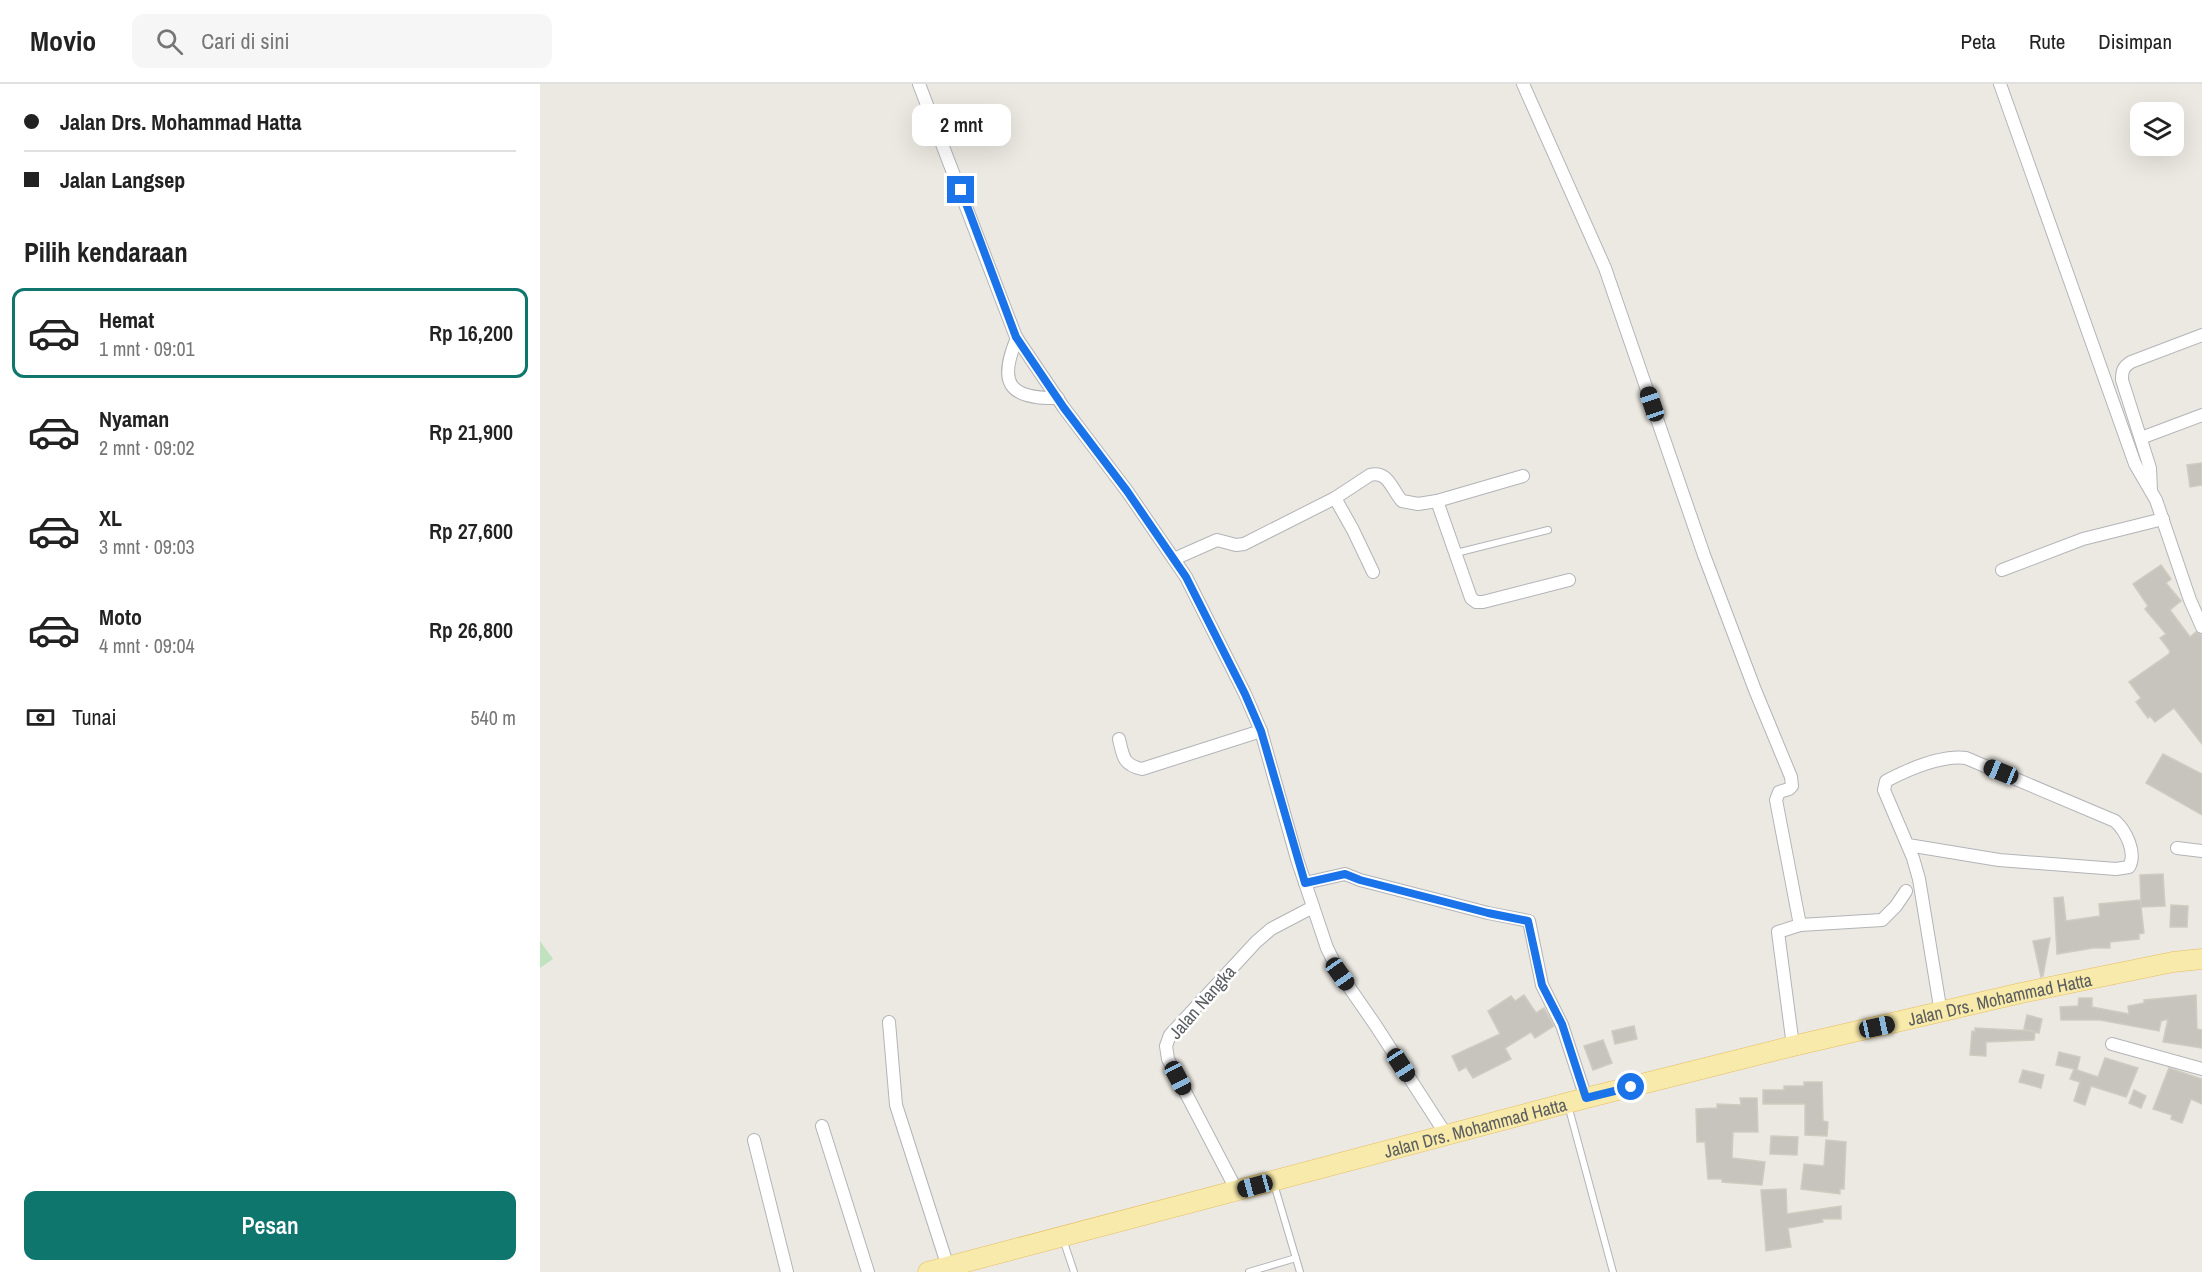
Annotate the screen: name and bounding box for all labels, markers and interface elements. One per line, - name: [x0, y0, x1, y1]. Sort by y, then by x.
- search box: [132, 14, 552, 68]
- text: Movio: [30, 22, 96, 60]
- icon: search: [153, 25, 186, 58]
- text: Cari di sini: [201, 26, 290, 56]
- text: Peta: [1960, 27, 1996, 56]
- text: Rute: [2029, 27, 2065, 56]
- text: Disimpan: [2098, 27, 2172, 56]
- map controls: [2130, 102, 2184, 156]
- button: layers: [2130, 102, 2184, 156]
- callout: 2 mnt: [912, 103, 1010, 145]
- text: Jalan Drs. Mohammad Hatta: [60, 107, 302, 137]
- text: 2 mnt: [940, 111, 983, 138]
- text: Jalan Langsep: [60, 165, 185, 195]
- route end: [947, 176, 974, 203]
- text: Pilih kendaraan: [24, 234, 188, 270]
- text: Hemat: [99, 305, 154, 335]
- icon: car: [27, 306, 81, 360]
- text: Rp 16,200: [429, 318, 513, 348]
- text: 1 mnt · 09:01: [99, 335, 195, 362]
- car: [1638, 384, 1666, 424]
- text: Nyaman: [99, 404, 169, 434]
- icon: car: [27, 405, 81, 459]
- text: Rp 21,900: [429, 417, 513, 447]
- text: 2 mnt · 09:02: [99, 434, 195, 461]
- text: XL: [99, 503, 122, 533]
- icon: car: [27, 504, 81, 558]
- text: Rp 27,600: [429, 516, 513, 546]
- text: 3 mnt · 09:03: [99, 533, 195, 560]
- text: Moto: [99, 602, 142, 632]
- icon: car: [27, 603, 81, 657]
- text: Rp 26,800: [429, 615, 513, 645]
- text: 4 mnt · 09:04: [99, 632, 195, 659]
- icon: cash: [24, 701, 57, 734]
- text: Tunai: [72, 702, 117, 732]
- text: 540 m: [470, 704, 516, 731]
- car: [1981, 757, 2021, 787]
- car: [1322, 954, 1358, 994]
- street label: Jalan Nangka: [1163, 960, 1241, 1044]
- street label: Jalan Drs. Mohammad Hatta: [1905, 966, 2094, 1031]
- car: [1858, 1014, 1896, 1040]
- car: [1384, 1045, 1418, 1085]
- car: [1162, 1058, 1194, 1098]
- route start: [1617, 1073, 1644, 1100]
- street label: Jalan Drs. Mohammad Hatta: [1381, 1091, 1569, 1163]
- car: [1235, 1173, 1275, 1199]
- button: Pesan: [24, 1191, 516, 1260]

